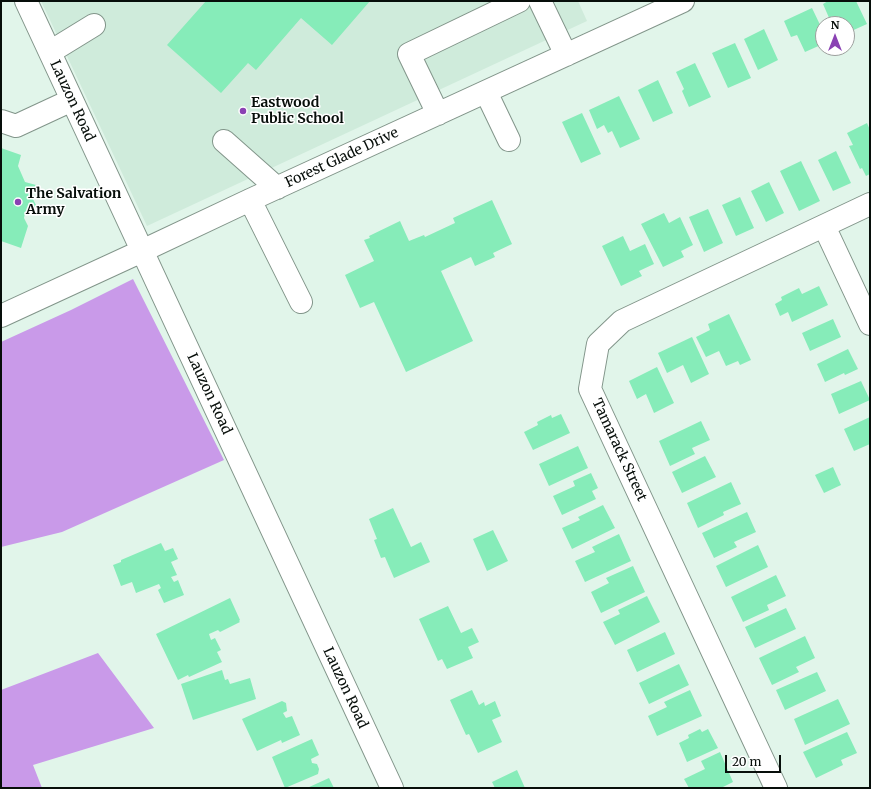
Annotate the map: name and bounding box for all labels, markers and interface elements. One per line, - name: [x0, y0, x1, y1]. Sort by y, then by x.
- north arrow: [815, 16, 855, 56]
- text: N: [831, 18, 839, 32]
- street label: Lauzon Road: [46, 58, 98, 144]
- place label: Eastwood Public School: [251, 95, 344, 128]
- marker: Eastwood Public School: [238, 106, 248, 116]
- street label: Forest Glade Drive: [283, 124, 401, 192]
- place label: The Salvation Army: [26, 186, 121, 218]
- marker: The Salvation Army: [13, 197, 23, 207]
- street label: Lauzon Road: [183, 351, 235, 437]
- street label: Tamarack Street: [588, 396, 650, 504]
- street label: Lauzon Road: [319, 645, 371, 731]
- scale bar: [727, 747, 783, 773]
- text: 20 m: [732, 754, 761, 769]

